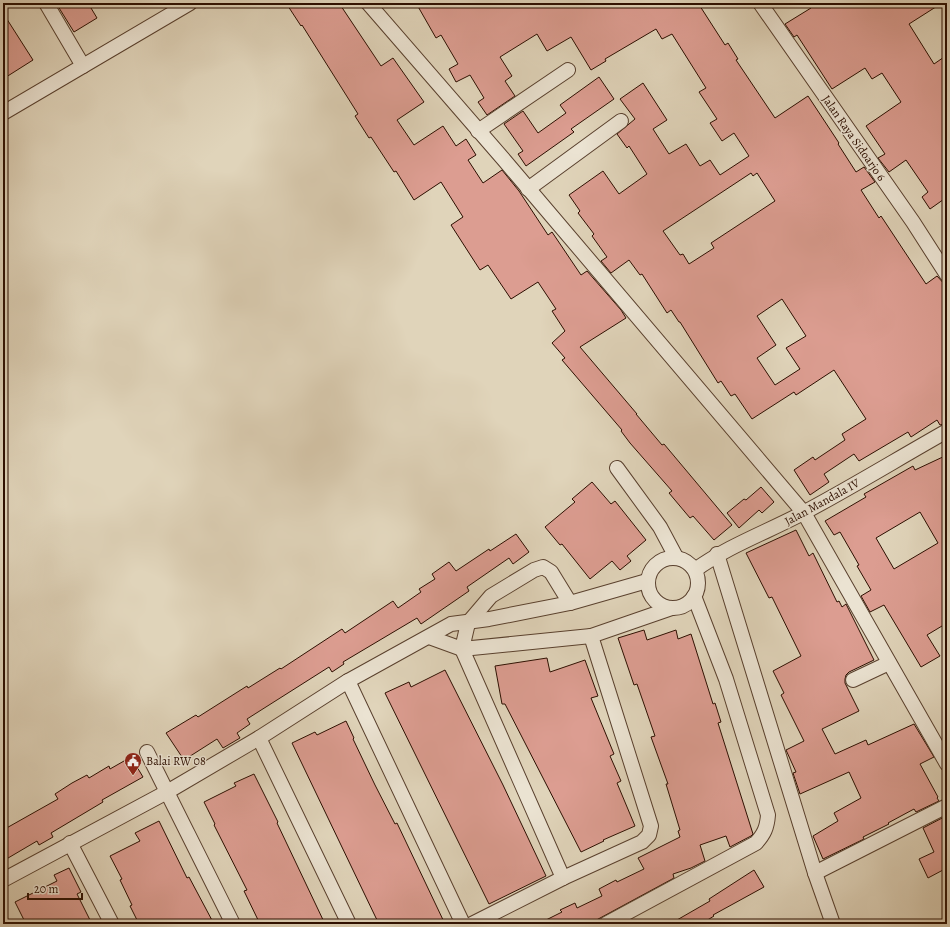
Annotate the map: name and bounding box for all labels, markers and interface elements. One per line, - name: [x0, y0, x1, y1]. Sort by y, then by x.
- street label: Jalan Raya Sidoarjo 6: [818, 92, 890, 184]
- street label: Jalan Mandala IV: [782, 474, 863, 529]
- public building icon: Balai RW 08: [123, 751, 143, 776]
- place label: Balai RW 08: [146, 753, 206, 769]
- scale bar: [28, 875, 82, 901]
- text: 20 m: [34, 881, 58, 897]

